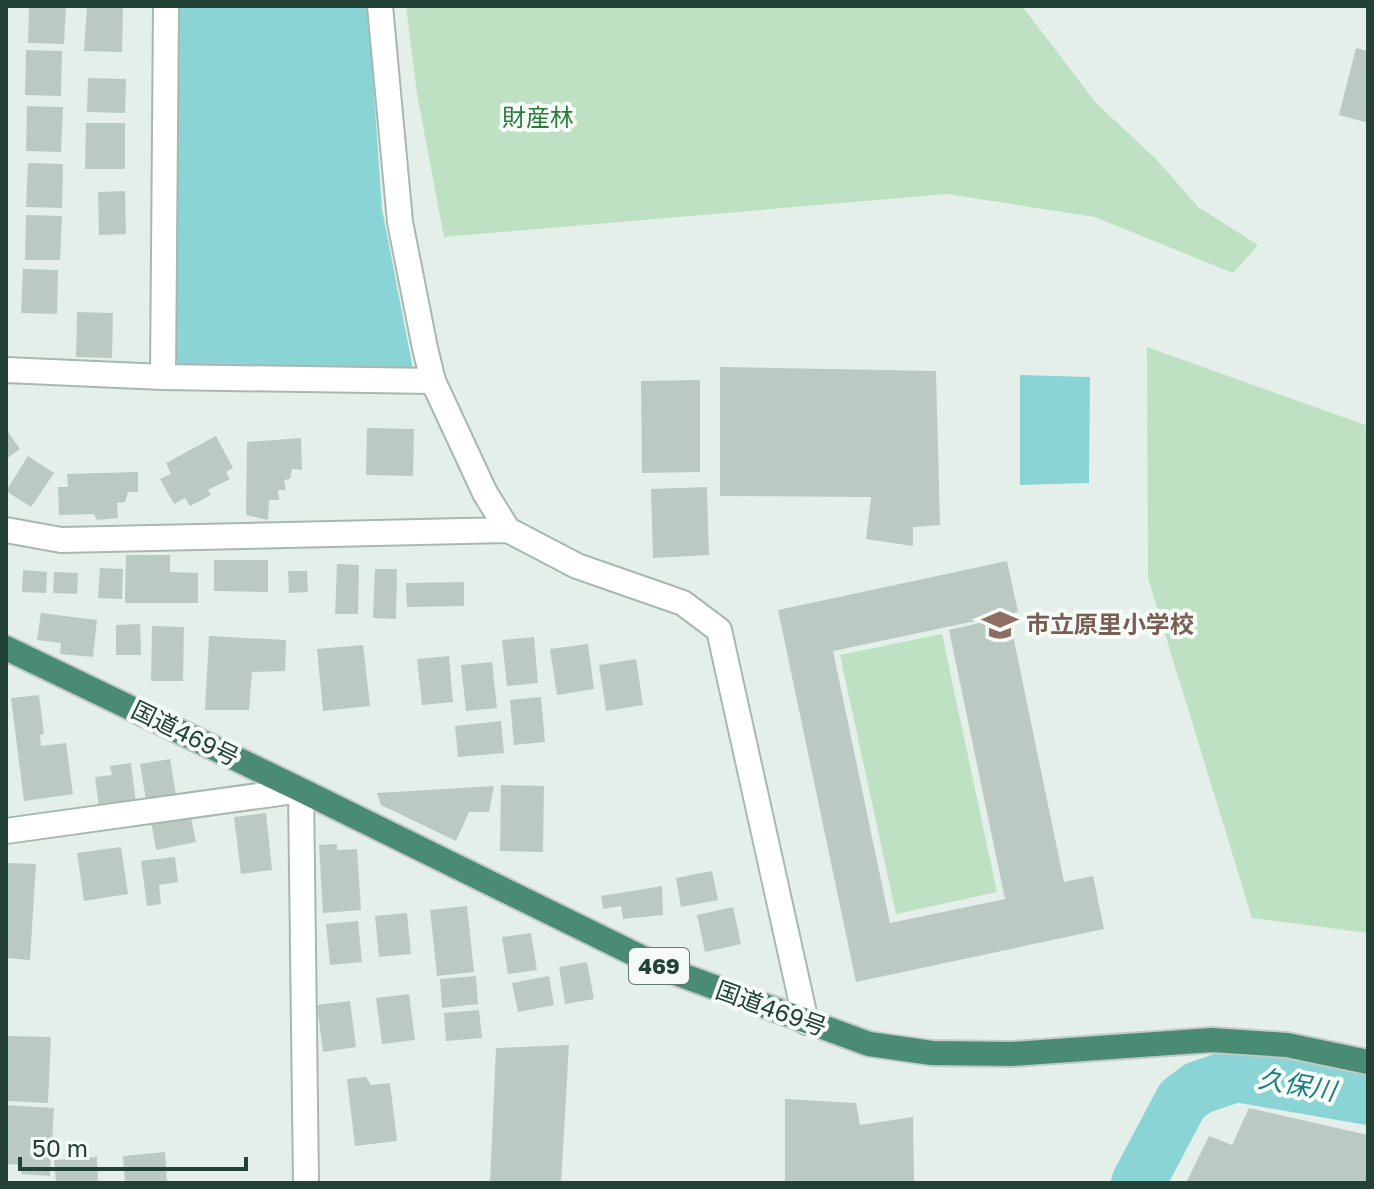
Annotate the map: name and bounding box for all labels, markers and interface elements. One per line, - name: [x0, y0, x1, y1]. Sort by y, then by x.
- park label: 財産林: [502, 102, 574, 131]
- school or university icon: 市立原里小学校: [981, 606, 1019, 644]
- place label: 市立原里小学校: [1026, 609, 1194, 638]
- street label: 国道469号: [127, 694, 244, 771]
- road number: 469: [629, 948, 689, 984]
- street label: 国道469号: [712, 974, 831, 1041]
- water label: 久保川: [1256, 1062, 1341, 1107]
- scale bar: [20, 1121, 246, 1171]
- text: 50 m: [32, 1133, 88, 1162]

